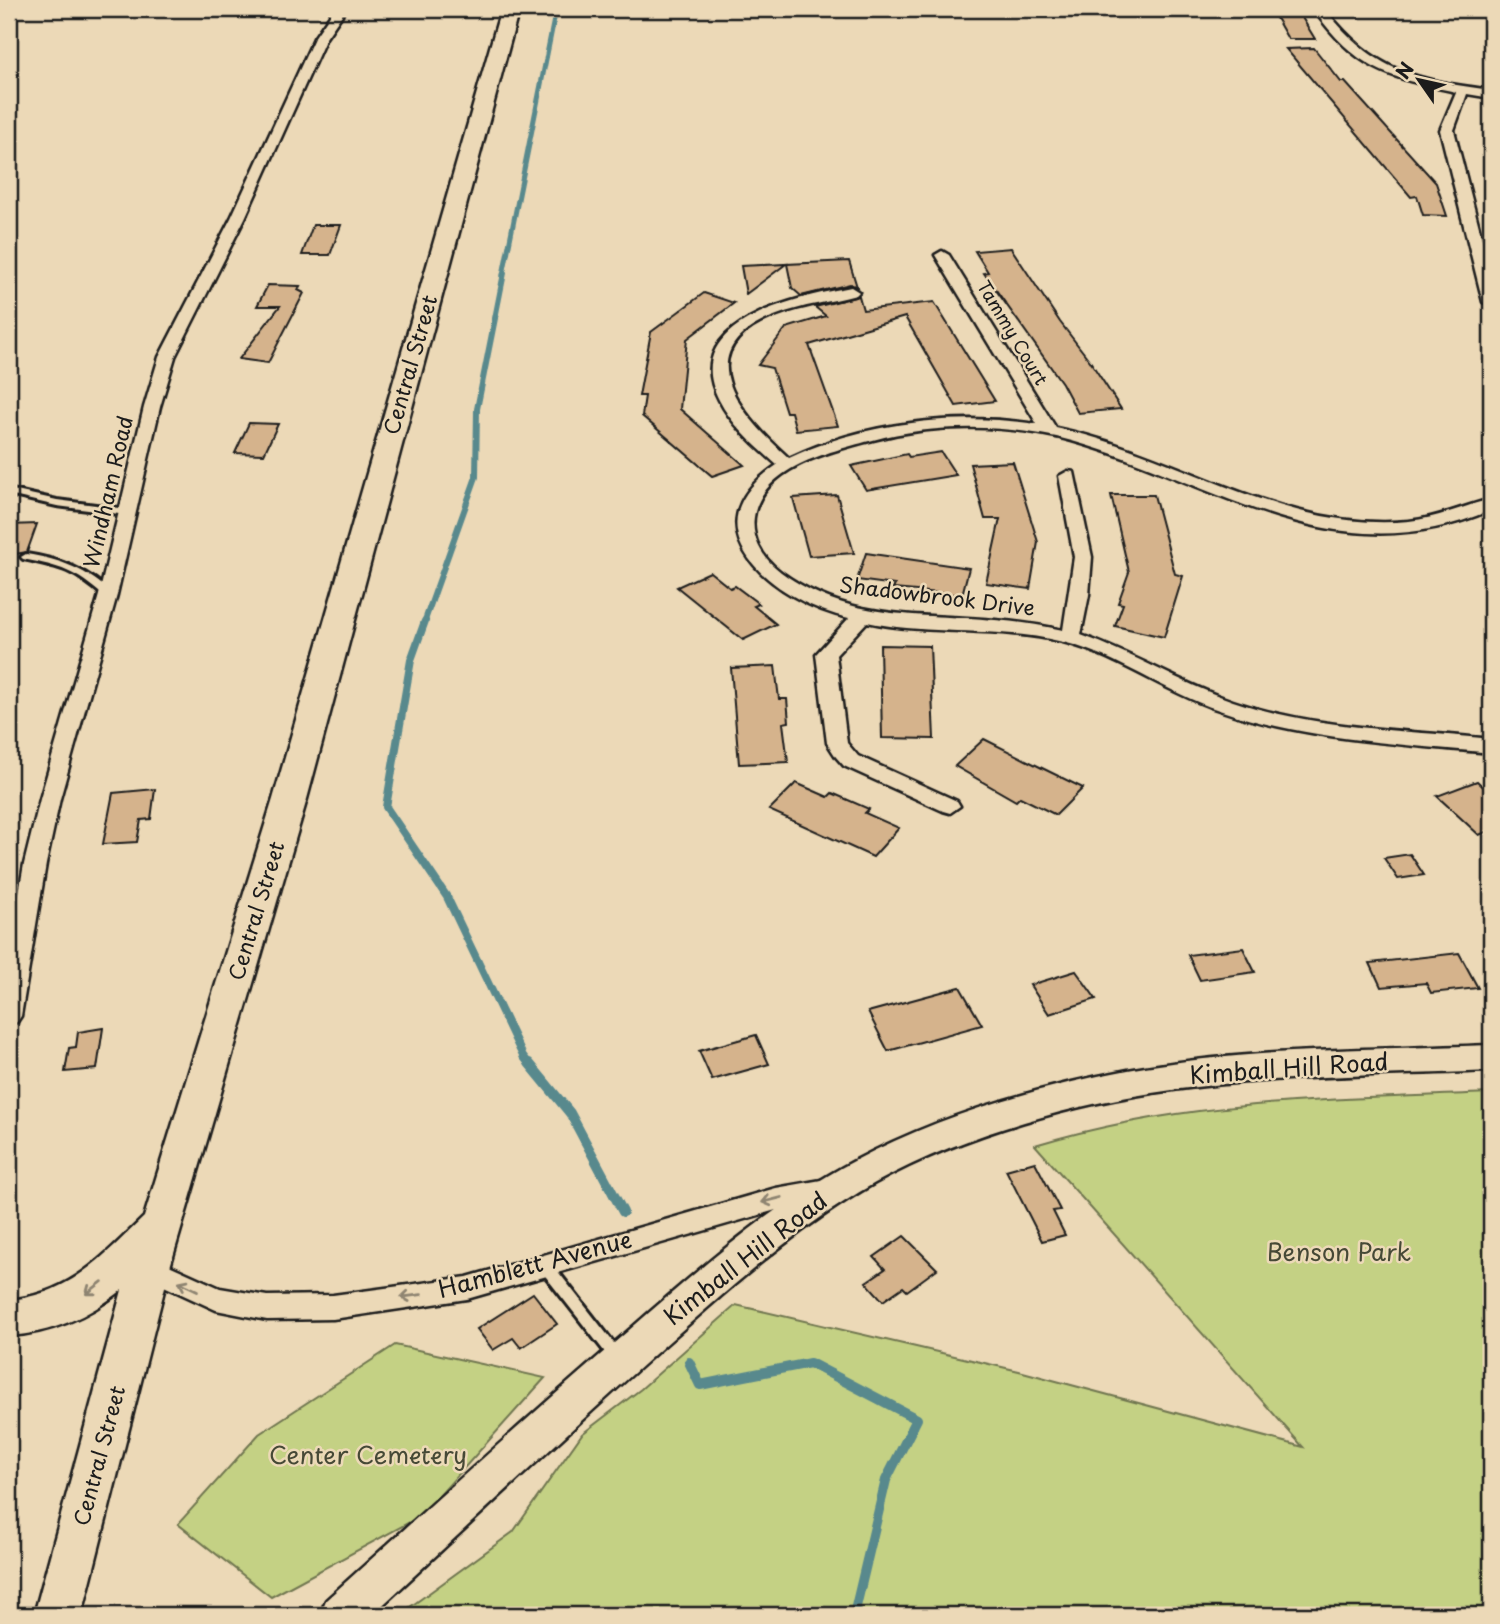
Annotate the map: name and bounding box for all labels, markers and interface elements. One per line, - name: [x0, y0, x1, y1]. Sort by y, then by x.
- north arrow: [1384, 46, 1454, 116]
- text: N: [1388, 56, 1420, 84]
- street label: Tammy Court: [971, 275, 1055, 390]
- street label: Central Street: [374, 291, 444, 438]
- street label: Windham Road: [74, 412, 140, 571]
- street label: Shadowbrook Drive: [838, 567, 1037, 623]
- street label: Central Street: [219, 837, 291, 984]
- street label: Kimball Hill Road: [1188, 1042, 1389, 1092]
- street label: Kimball Hill Road: [655, 1182, 834, 1333]
- one-way arrow: [762, 1194, 784, 1207]
- street label: Hamblett Avenue: [434, 1220, 635, 1306]
- park label: Benson Park: [1267, 1233, 1411, 1269]
- one-way arrow: [178, 1278, 199, 1292]
- one-way arrow: [85, 1280, 104, 1295]
- one-way arrow: [400, 1290, 423, 1303]
- street label: Central Street: [64, 1382, 132, 1529]
- park label: Center Cemetery: [269, 1436, 467, 1472]

